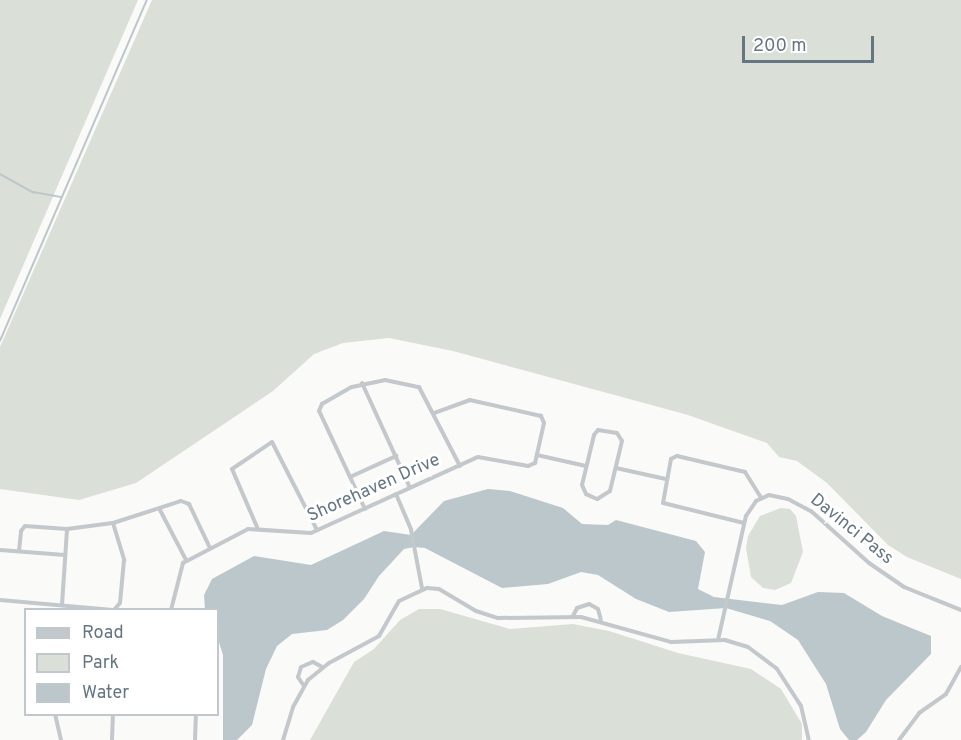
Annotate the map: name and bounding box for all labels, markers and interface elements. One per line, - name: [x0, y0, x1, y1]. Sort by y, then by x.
- scale bar: [745, 24, 877, 62]
- text: 200 m: [753, 35, 806, 58]
- street label: Shorehaven Drive: [304, 450, 444, 528]
- street label: Davinci Pass: [805, 490, 897, 570]
- legend: [24, 608, 219, 716]
- text: Road: [82, 622, 124, 645]
- text: Park: [82, 652, 119, 675]
- text: Water: [82, 682, 129, 705]

